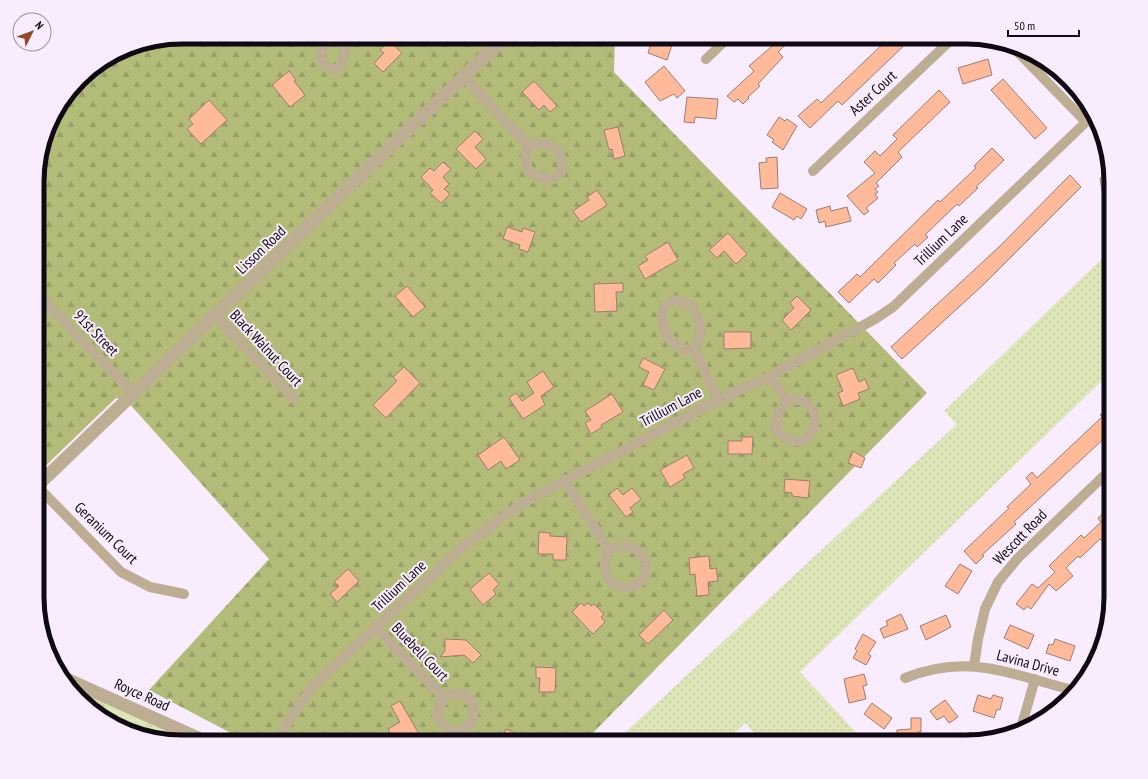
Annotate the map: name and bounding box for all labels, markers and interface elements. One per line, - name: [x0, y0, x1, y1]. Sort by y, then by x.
- north arrow: [12, 12, 52, 52]
- scale bar: [1008, 12, 1079, 38]
- text: N: [32, 18, 47, 32]
- text: 50 m: [1014, 18, 1035, 33]
- street label: Aster Court: [845, 66, 900, 119]
- street label: Trillium Lane: [910, 209, 971, 270]
- street label: Lisson Road: [232, 221, 289, 278]
- street label: Black Walnut Court: [226, 305, 307, 390]
- street label: 91st Street: [70, 306, 123, 360]
- street label: Trillium Lane: [637, 382, 705, 431]
- street label: Geranium Court: [71, 498, 142, 568]
- street label: Wescott Road: [989, 505, 1051, 568]
- street label: Trillium Lane: [368, 556, 430, 616]
- street label: Bluebell Court: [388, 618, 453, 685]
- street label: Lavina Drive: [995, 645, 1062, 680]
- street label: Royce Road: [112, 674, 173, 715]

